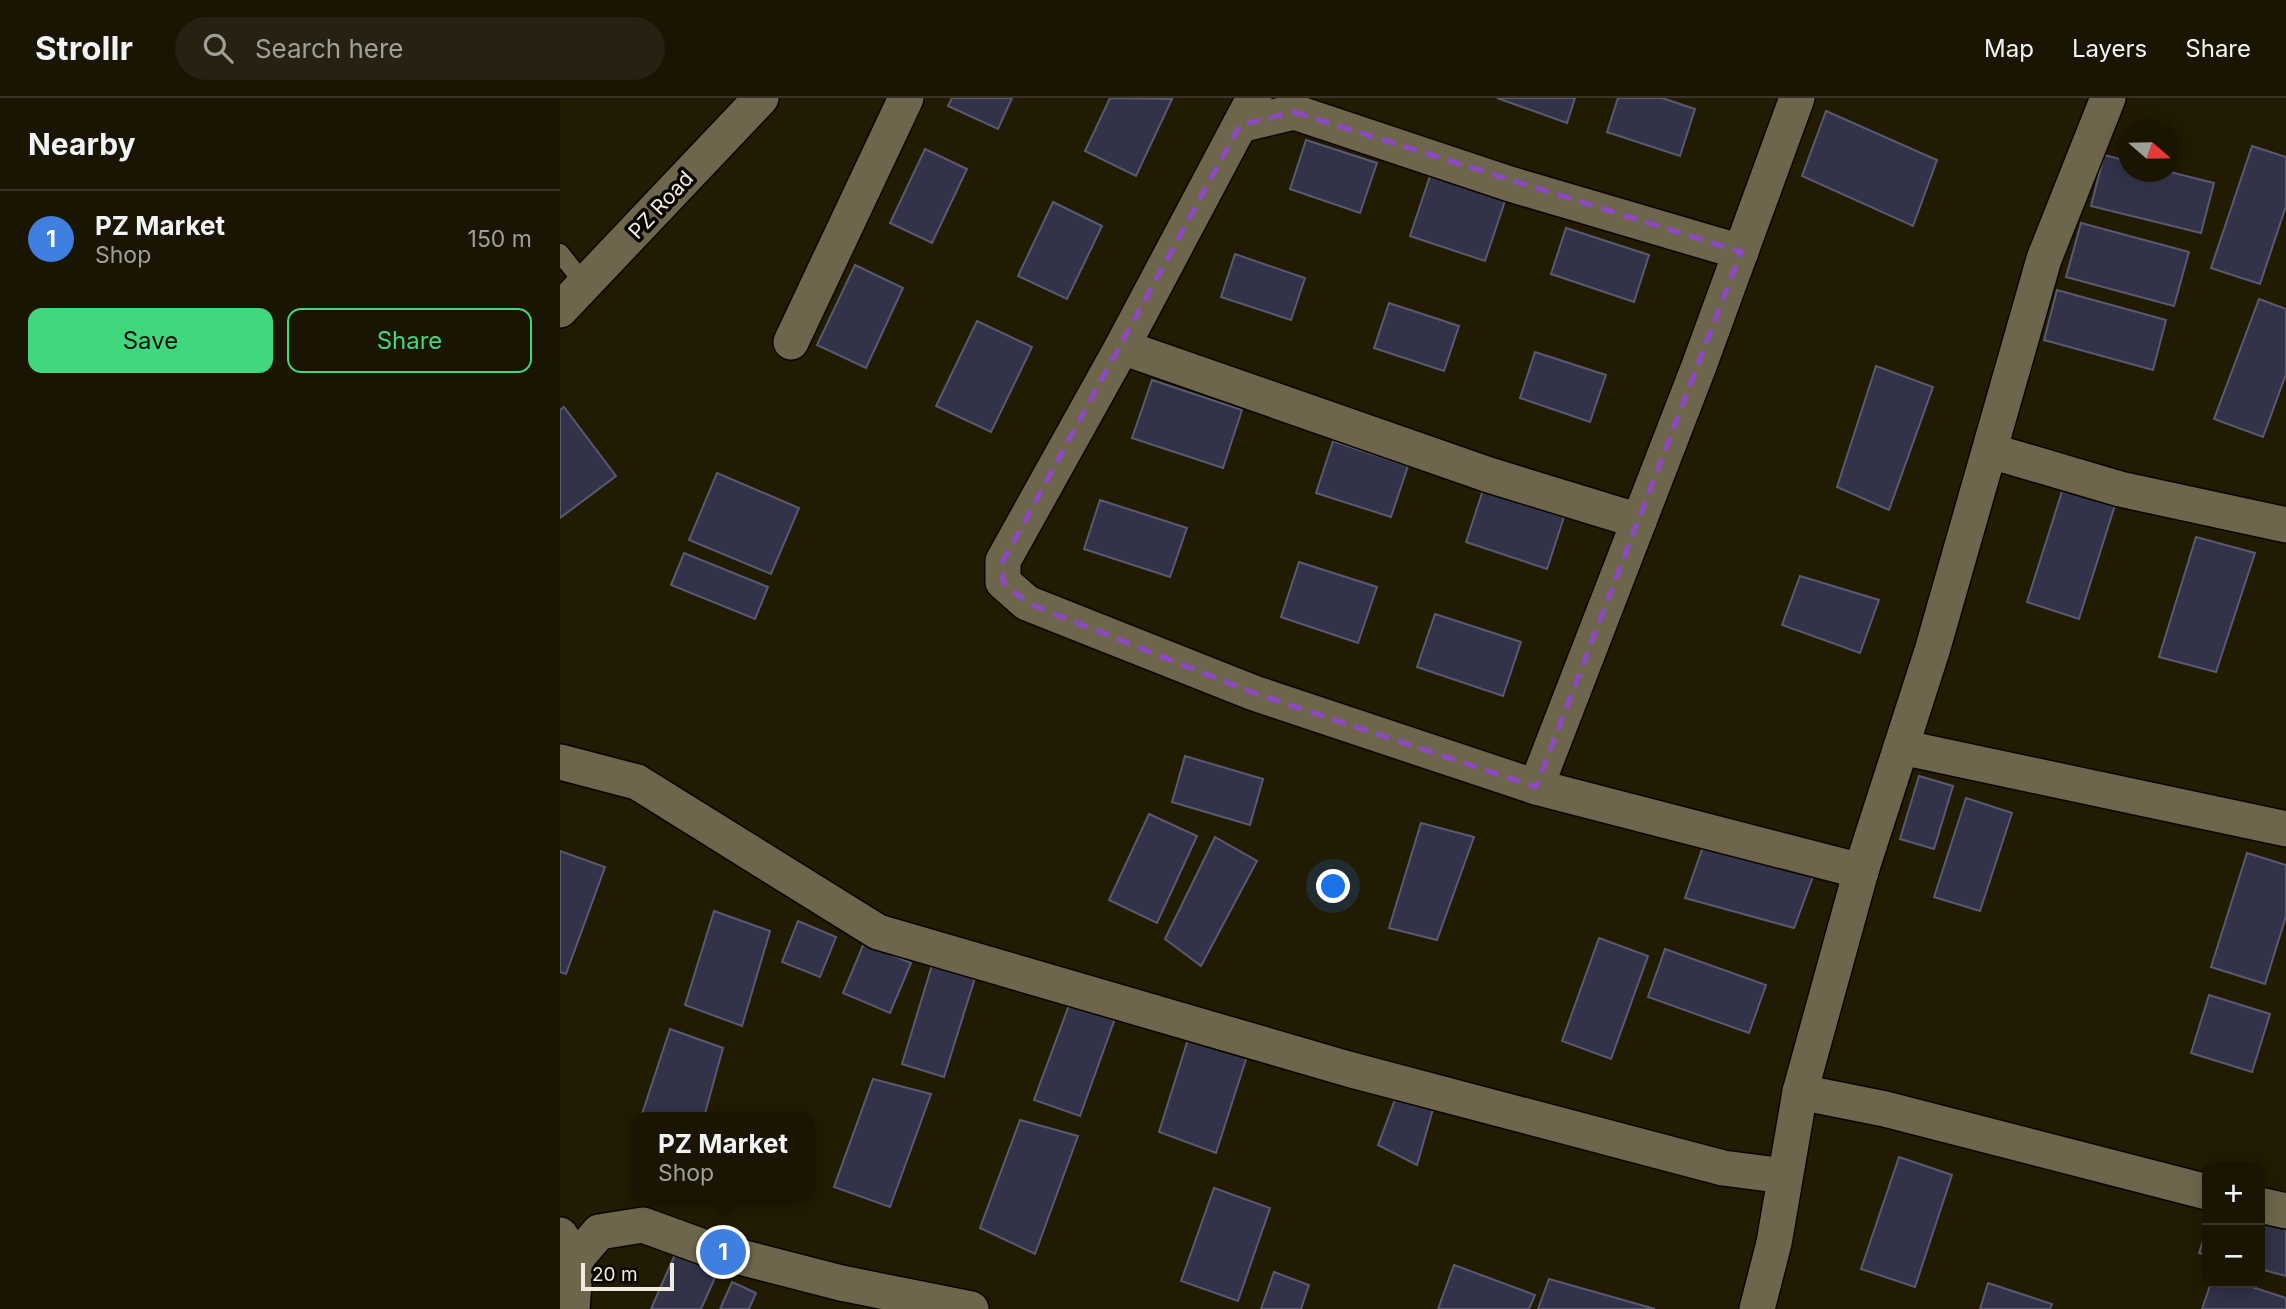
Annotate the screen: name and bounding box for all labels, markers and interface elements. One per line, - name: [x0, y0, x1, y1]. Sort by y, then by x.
- search box: [175, 17, 665, 80]
- text: Strollr: [35, 28, 133, 68]
- icon: search: [199, 29, 237, 67]
- text: Search here: [255, 33, 404, 64]
- text: Map: [1984, 34, 2034, 63]
- text: Layers: [2072, 34, 2147, 63]
- text: Share: [2185, 34, 2251, 63]
- north arrow: [2118, 119, 2181, 182]
- text: Nearby: [28, 126, 136, 162]
- street label: PZ Road: [623, 166, 698, 244]
- text: PZ Market: [95, 210, 225, 241]
- text: 1: [46, 225, 56, 253]
- text: 150 m: [468, 225, 532, 253]
- text: Shop: [95, 241, 151, 269]
- button: Save: [28, 308, 273, 373]
- button: Share: [287, 308, 532, 373]
- your location: [1316, 869, 1350, 903]
- popup: [632, 1112, 814, 1203]
- text: PZ Market: [658, 1128, 788, 1159]
- text: Shop: [658, 1159, 714, 1187]
- map controls: [2202, 1162, 2265, 1288]
- button: +: [2202, 1162, 2265, 1225]
- button: −: [2202, 1225, 2265, 1288]
- pin: 1: [700, 1226, 746, 1278]
- scale bar: [581, 1260, 674, 1292]
- text: 20 m: [592, 1263, 638, 1286]

